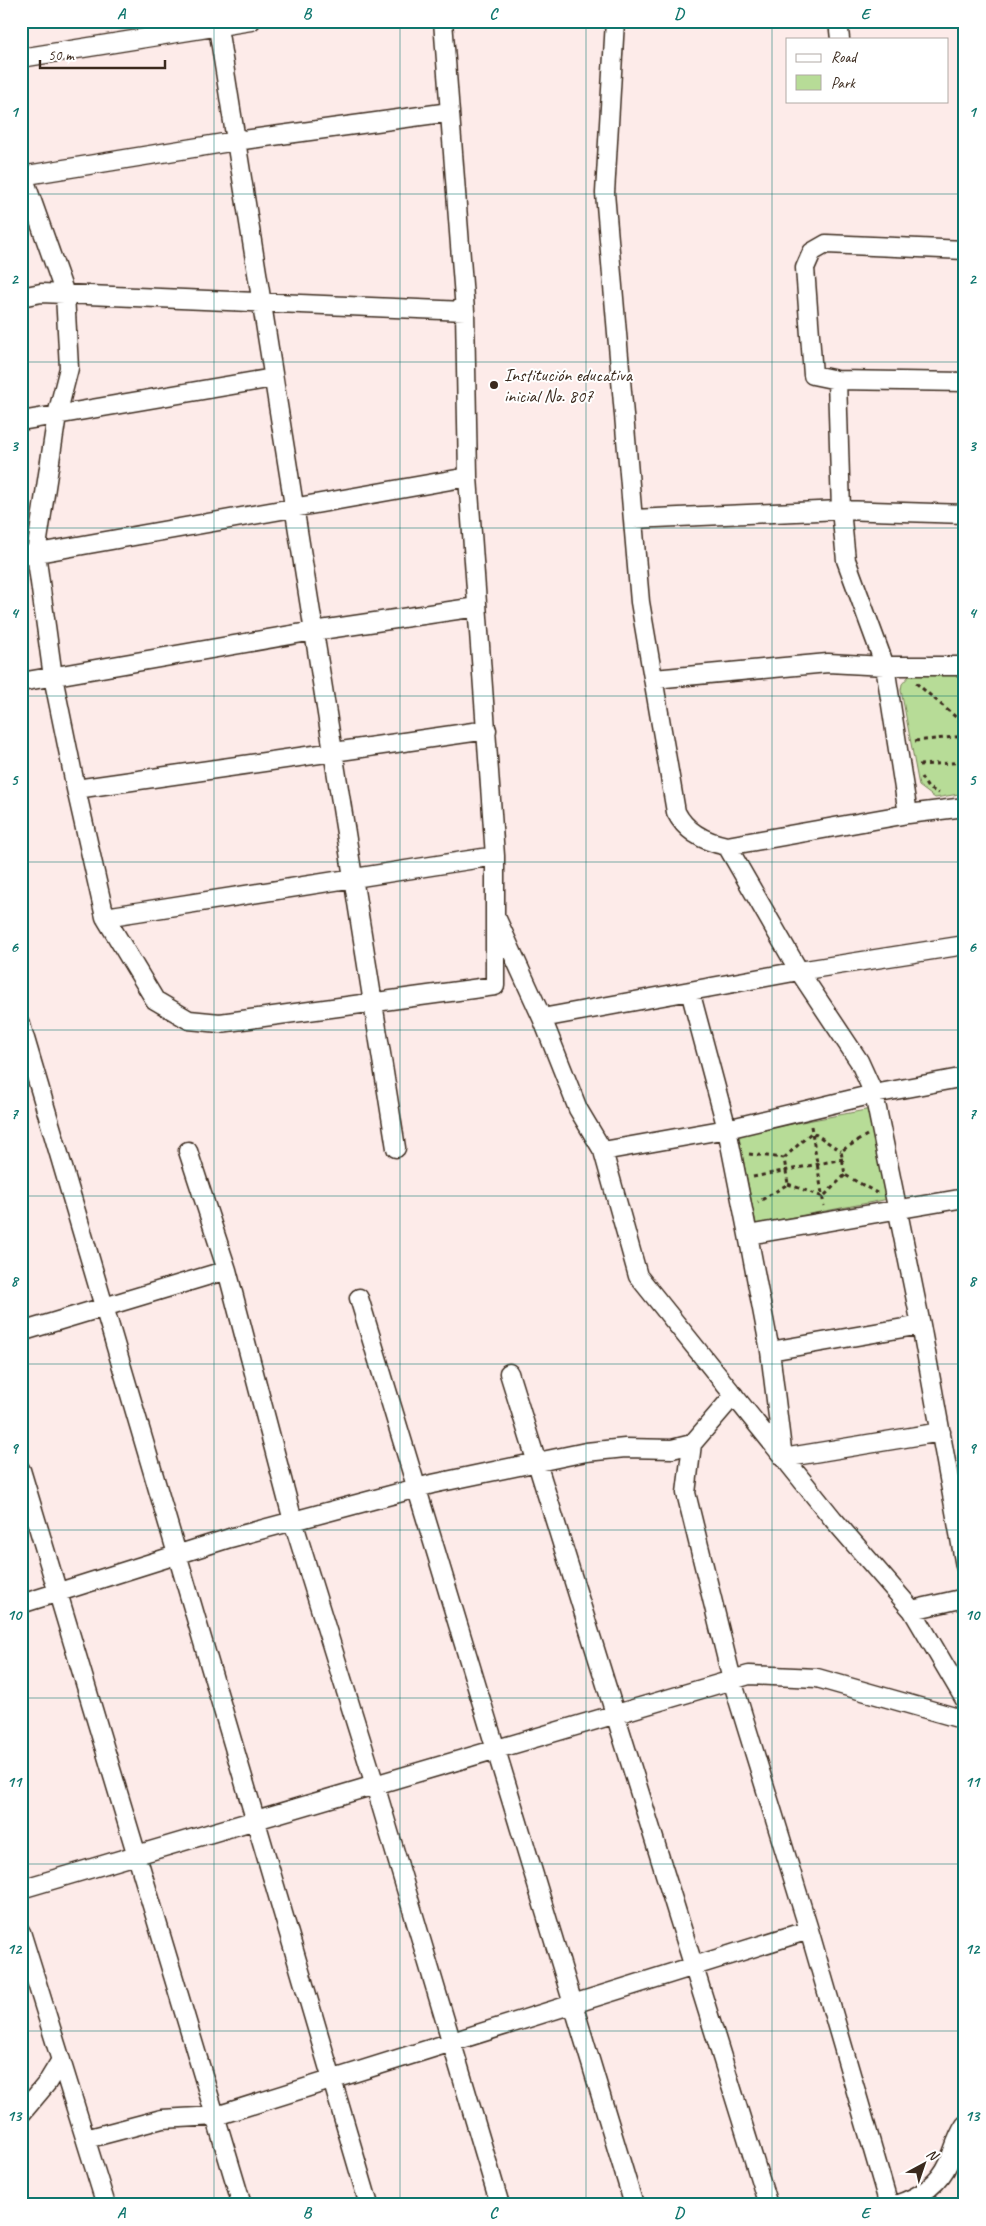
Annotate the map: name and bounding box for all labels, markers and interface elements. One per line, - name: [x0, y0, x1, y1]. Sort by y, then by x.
- text: A: [117, 4, 127, 24]
- text: B: [303, 4, 313, 24]
- text: C: [489, 4, 499, 24]
- text: D: [674, 4, 685, 24]
- text: E: [861, 4, 872, 24]
- scale bar: [40, 38, 165, 70]
- legend: [786, 38, 948, 102]
- text: 50 m: [48, 46, 75, 65]
- text: Road: [831, 48, 858, 67]
- text: Park: [831, 74, 856, 93]
- text: 1: [10, 102, 19, 122]
- text: 1: [968, 102, 977, 122]
- text: 2: [10, 269, 19, 289]
- text: 2: [968, 269, 977, 289]
- place label: Institución educativa inicial No. 807: [504, 364, 634, 407]
- marker: Institución educativa inicial No. 807: [488, 379, 500, 391]
- text: 3: [10, 436, 19, 456]
- text: 3: [968, 436, 977, 456]
- text: 4: [10, 603, 19, 623]
- text: 4: [968, 603, 977, 623]
- text: 5: [11, 770, 20, 790]
- text: 5: [969, 770, 978, 790]
- text: 6: [10, 937, 19, 957]
- text: 6: [968, 937, 977, 957]
- text: 7: [10, 1104, 19, 1124]
- text: 7: [968, 1104, 977, 1124]
- text: 8: [10, 1271, 19, 1291]
- text: 8: [968, 1271, 977, 1291]
- text: 9: [10, 1438, 19, 1458]
- text: 9: [968, 1438, 977, 1458]
- text: 10: [7, 1605, 23, 1625]
- text: 10: [965, 1605, 981, 1625]
- text: 11: [7, 1772, 23, 1792]
- text: 11: [965, 1772, 981, 1792]
- text: 12: [7, 1939, 23, 1959]
- text: 12: [965, 1939, 981, 1959]
- text: 13: [7, 2106, 23, 2126]
- text: 13: [965, 2106, 981, 2126]
- north arrow: [898, 2138, 948, 2188]
- text: N: [923, 2145, 943, 2165]
- text: A: [117, 2203, 127, 2223]
- text: B: [303, 2203, 313, 2223]
- text: C: [489, 2203, 499, 2223]
- text: D: [674, 2203, 685, 2223]
- text: E: [861, 2203, 872, 2223]

